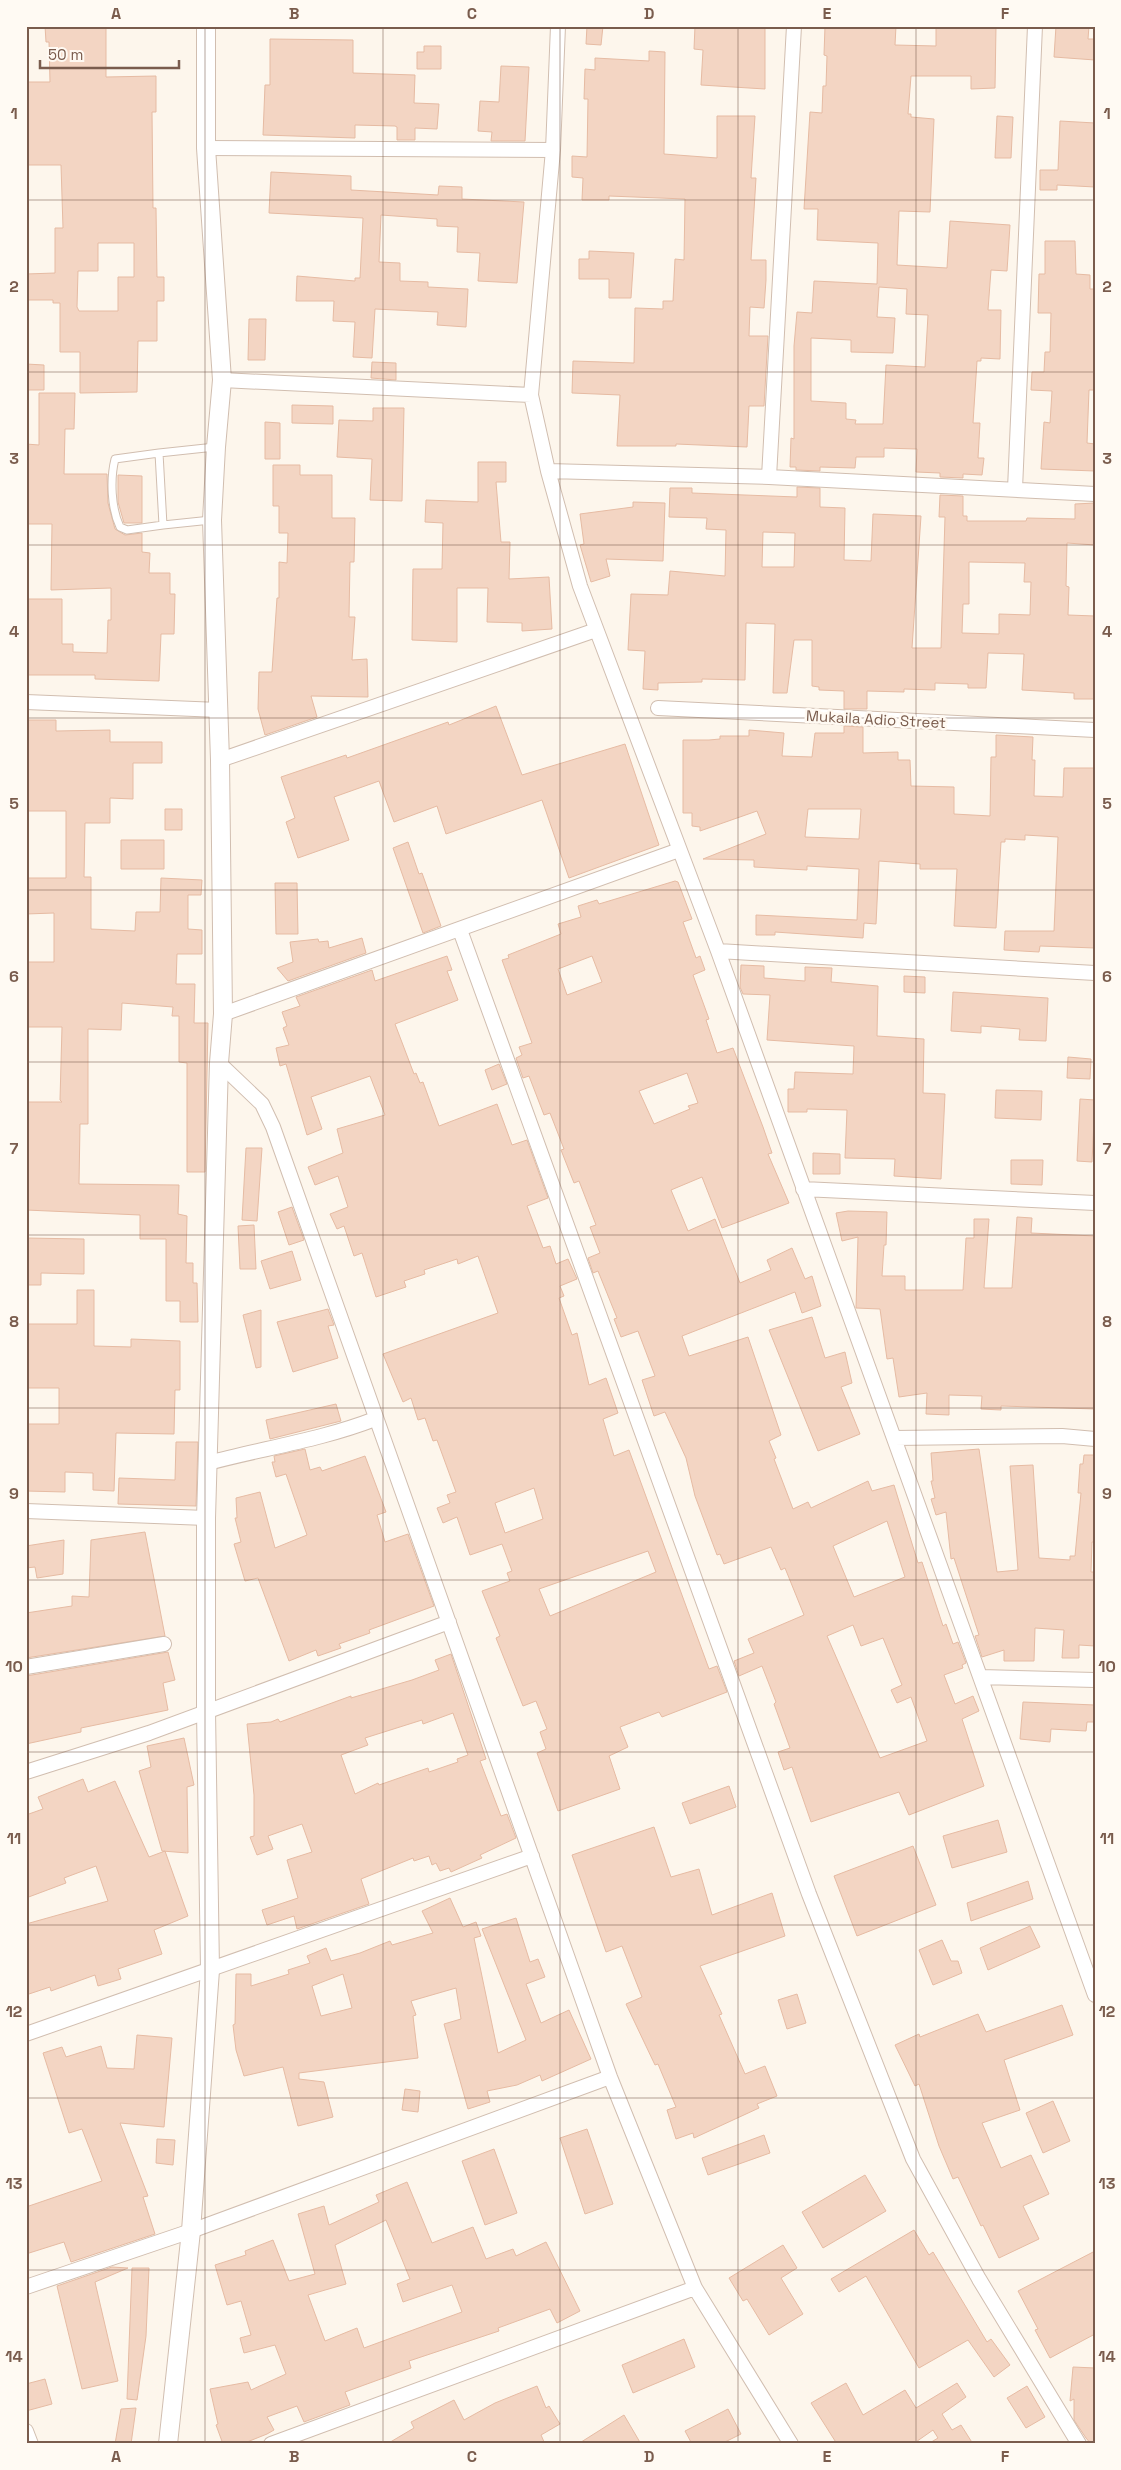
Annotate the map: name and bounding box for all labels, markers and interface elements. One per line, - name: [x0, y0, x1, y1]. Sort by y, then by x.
- text: A: [111, 3, 121, 24]
- text: B: [289, 3, 299, 24]
- text: C: [467, 3, 477, 24]
- text: D: [644, 3, 654, 24]
- text: E: [823, 3, 832, 24]
- text: F: [1001, 3, 1010, 24]
- scale bar: [40, 38, 179, 70]
- text: 50 m: [48, 45, 83, 64]
- text: 1: [10, 103, 18, 124]
- text: 1: [1103, 103, 1111, 124]
- text: 2: [9, 276, 19, 297]
- text: 2: [1102, 276, 1112, 297]
- text: 3: [9, 448, 19, 469]
- text: 3: [1102, 448, 1112, 469]
- text: 4: [9, 621, 19, 642]
- text: 4: [1102, 621, 1112, 642]
- street label: Mukaila Adio Street: [806, 706, 947, 732]
- text: 5: [9, 793, 19, 814]
- text: 5: [1102, 793, 1112, 814]
- text: 6: [9, 966, 19, 987]
- text: 6: [1102, 966, 1112, 987]
- text: 7: [10, 1138, 19, 1159]
- text: 7: [1103, 1138, 1112, 1159]
- text: 8: [9, 1311, 19, 1332]
- text: 8: [1102, 1311, 1112, 1332]
- text: 9: [9, 1483, 19, 1504]
- text: 9: [1102, 1483, 1112, 1504]
- text: 10: [5, 1656, 23, 1677]
- text: 10: [1098, 1656, 1116, 1677]
- text: 11: [7, 1828, 21, 1849]
- text: 11: [1100, 1828, 1114, 1849]
- text: 12: [6, 2001, 22, 2022]
- text: 12: [1099, 2001, 1115, 2022]
- text: 13: [6, 2173, 23, 2194]
- text: 13: [1099, 2173, 1116, 2194]
- text: 14: [5, 2346, 23, 2367]
- text: 14: [1098, 2346, 1116, 2367]
- text: A: [111, 2446, 121, 2467]
- text: B: [289, 2446, 299, 2467]
- text: C: [467, 2446, 477, 2467]
- text: D: [644, 2446, 654, 2467]
- text: E: [823, 2446, 832, 2467]
- text: F: [1001, 2446, 1010, 2467]

